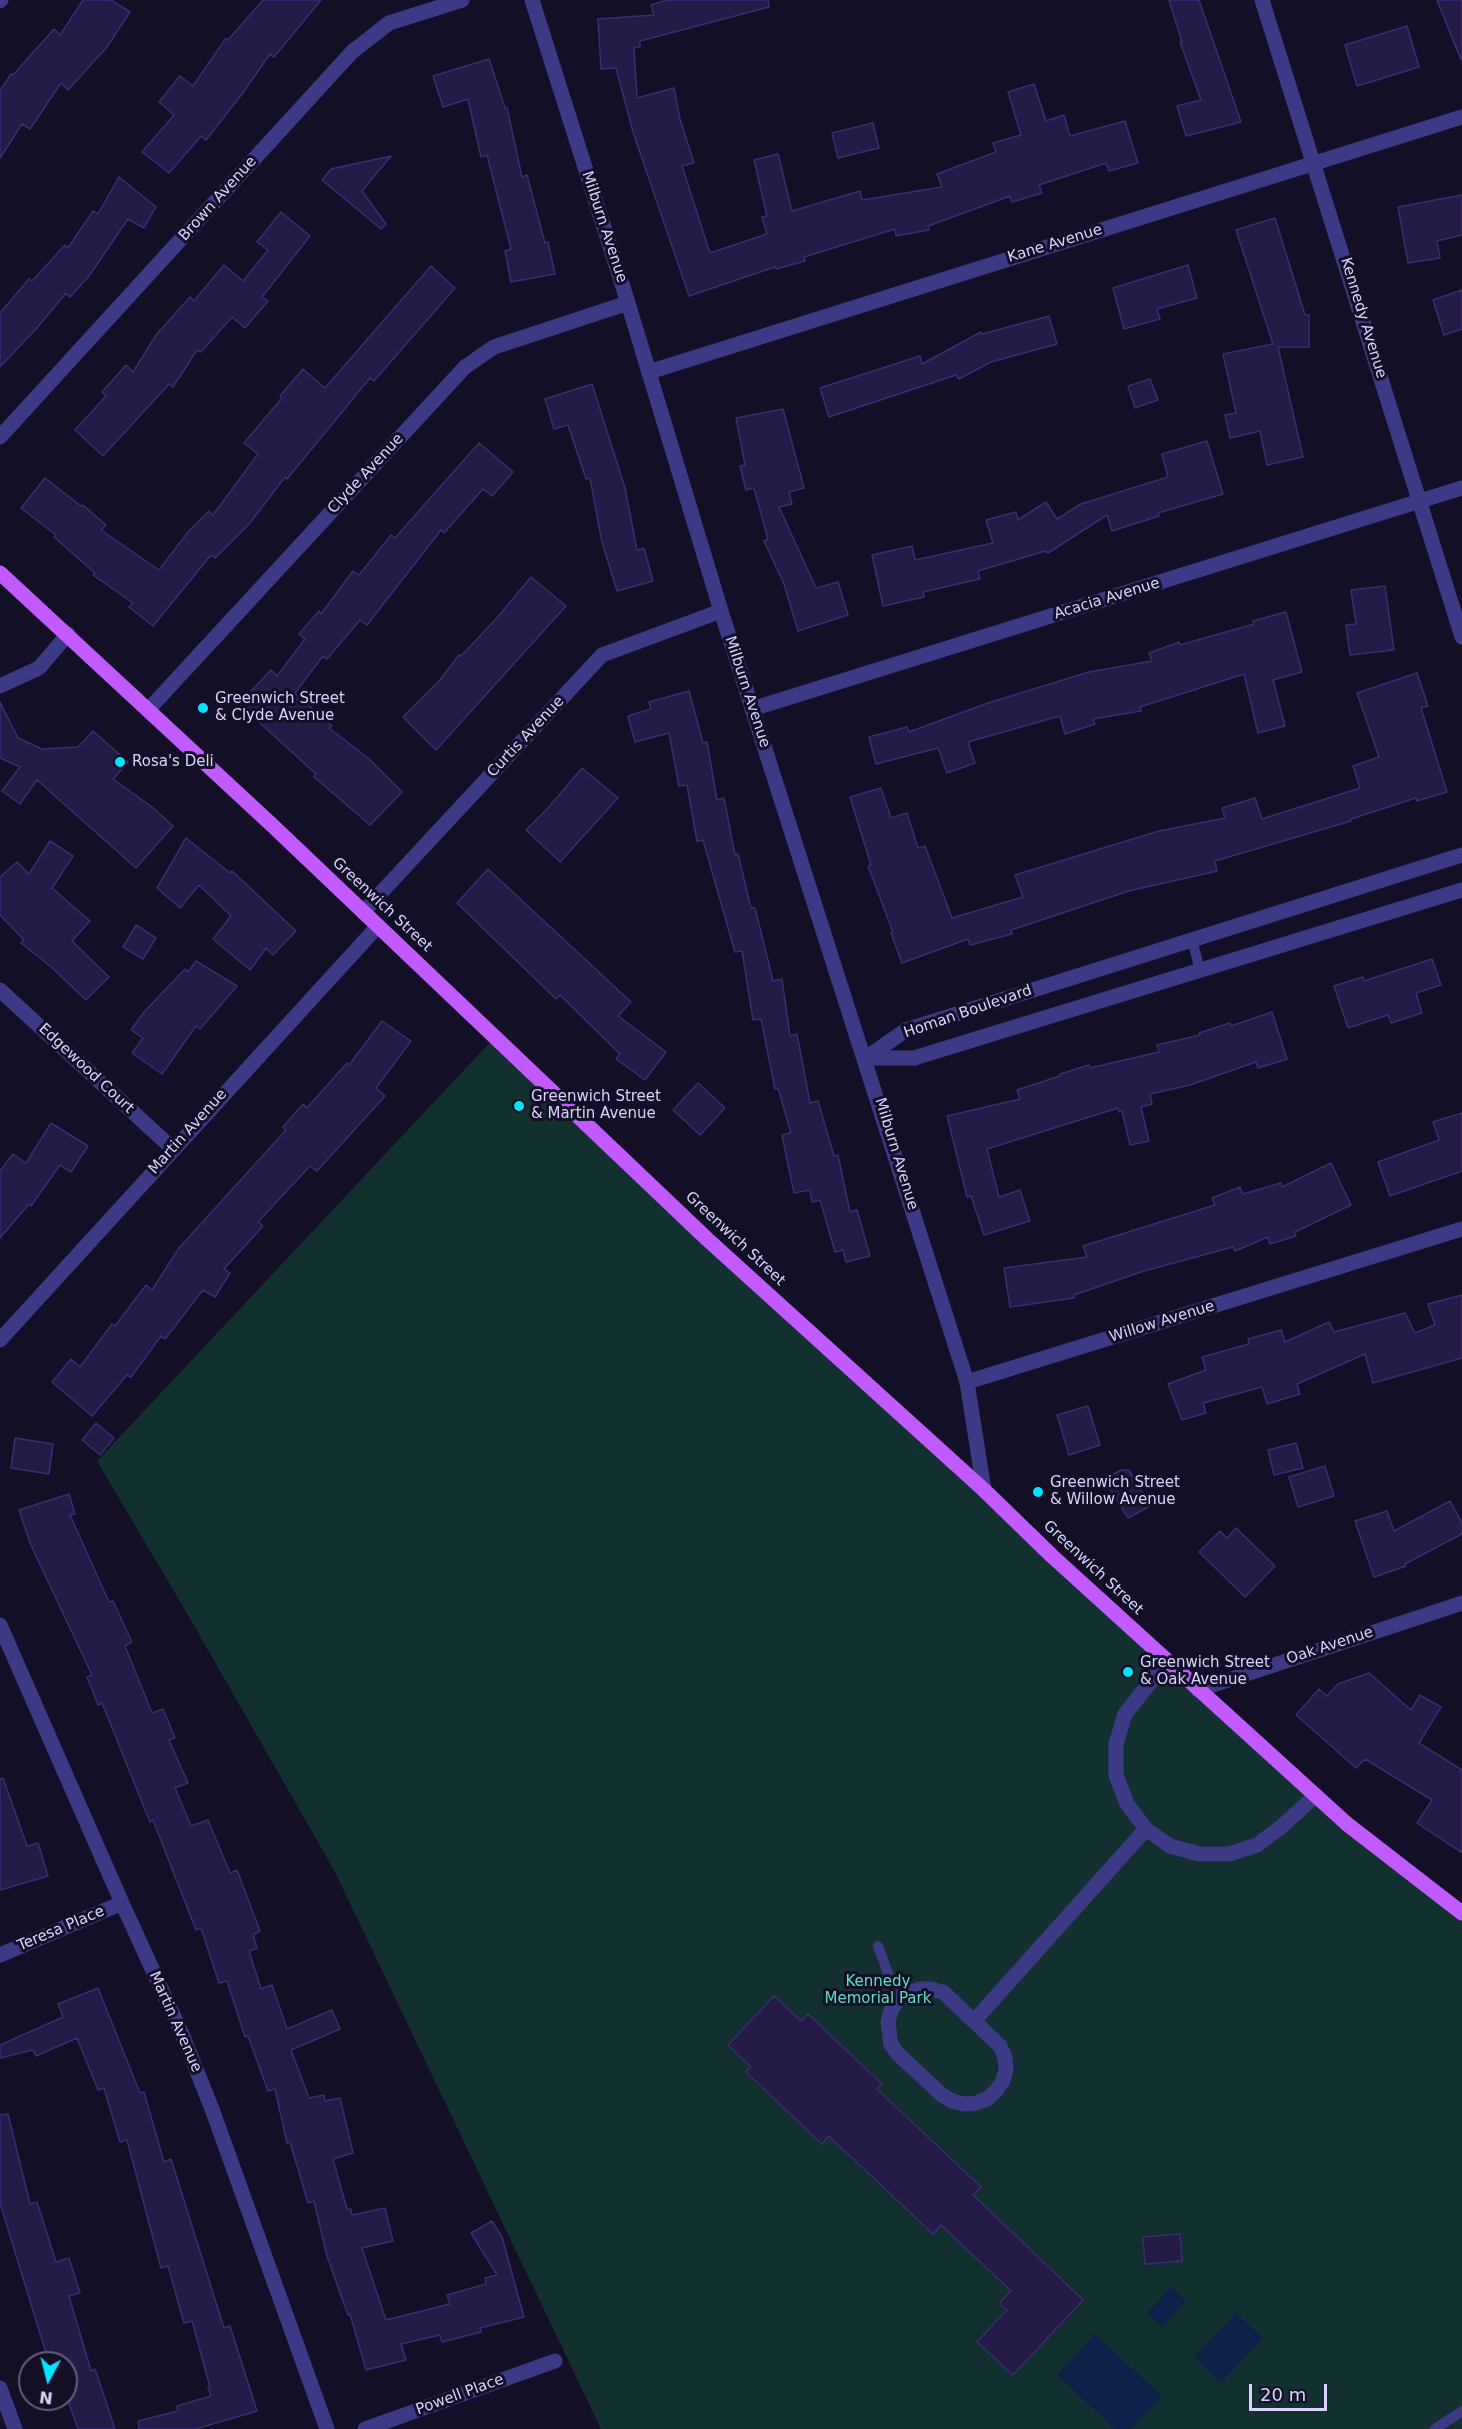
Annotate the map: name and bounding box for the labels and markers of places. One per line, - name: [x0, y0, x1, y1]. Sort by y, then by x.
- place label: Greenwich Street & Clyde Avenue: [215, 690, 345, 725]
- marker: Greenwich Street & Clyde Avenue: [196, 701, 210, 715]
- place label: Rosa's Deli: [132, 753, 214, 771]
- marker: Rosa's Deli: [113, 755, 127, 769]
- place label: Greenwich Street & Martin Avenue: [531, 1088, 661, 1123]
- marker: Greenwich Street & Martin Avenue: [512, 1099, 526, 1113]
- place label: Greenwich Street & Willow Avenue: [1050, 1474, 1180, 1509]
- marker: Greenwich Street & Willow Avenue: [1031, 1485, 1045, 1499]
- place label: Greenwich Street & Oak Avenue: [1140, 1654, 1270, 1689]
- marker: Greenwich Street & Oak Avenue: [1121, 1665, 1135, 1679]

